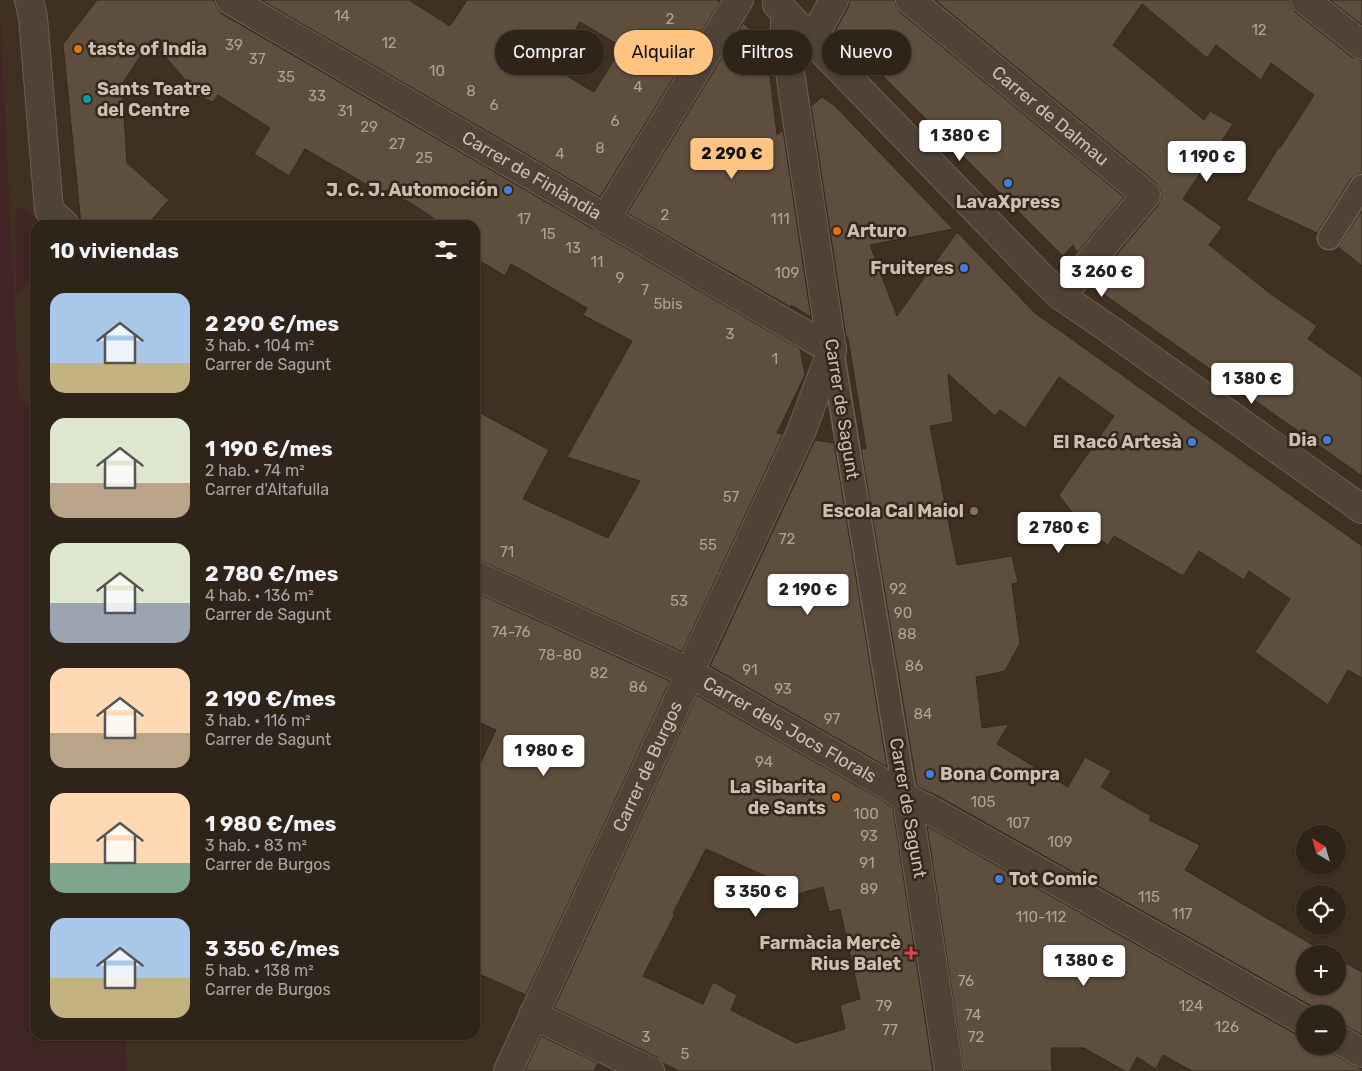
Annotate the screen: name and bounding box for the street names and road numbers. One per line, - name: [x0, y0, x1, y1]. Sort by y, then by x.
- street label: Carrer de Dalmau: [987, 61, 1113, 171]
- street label: Carrer de Finlàndia: [458, 126, 605, 225]
- street label: Carrer de Sagunt: [820, 337, 864, 481]
- street label: Carrer dels Jocs Florals: [699, 672, 880, 788]
- street label: Carrer de Burgos: [608, 698, 687, 835]
- street label: Carrer de Sagunt: [885, 736, 931, 880]

